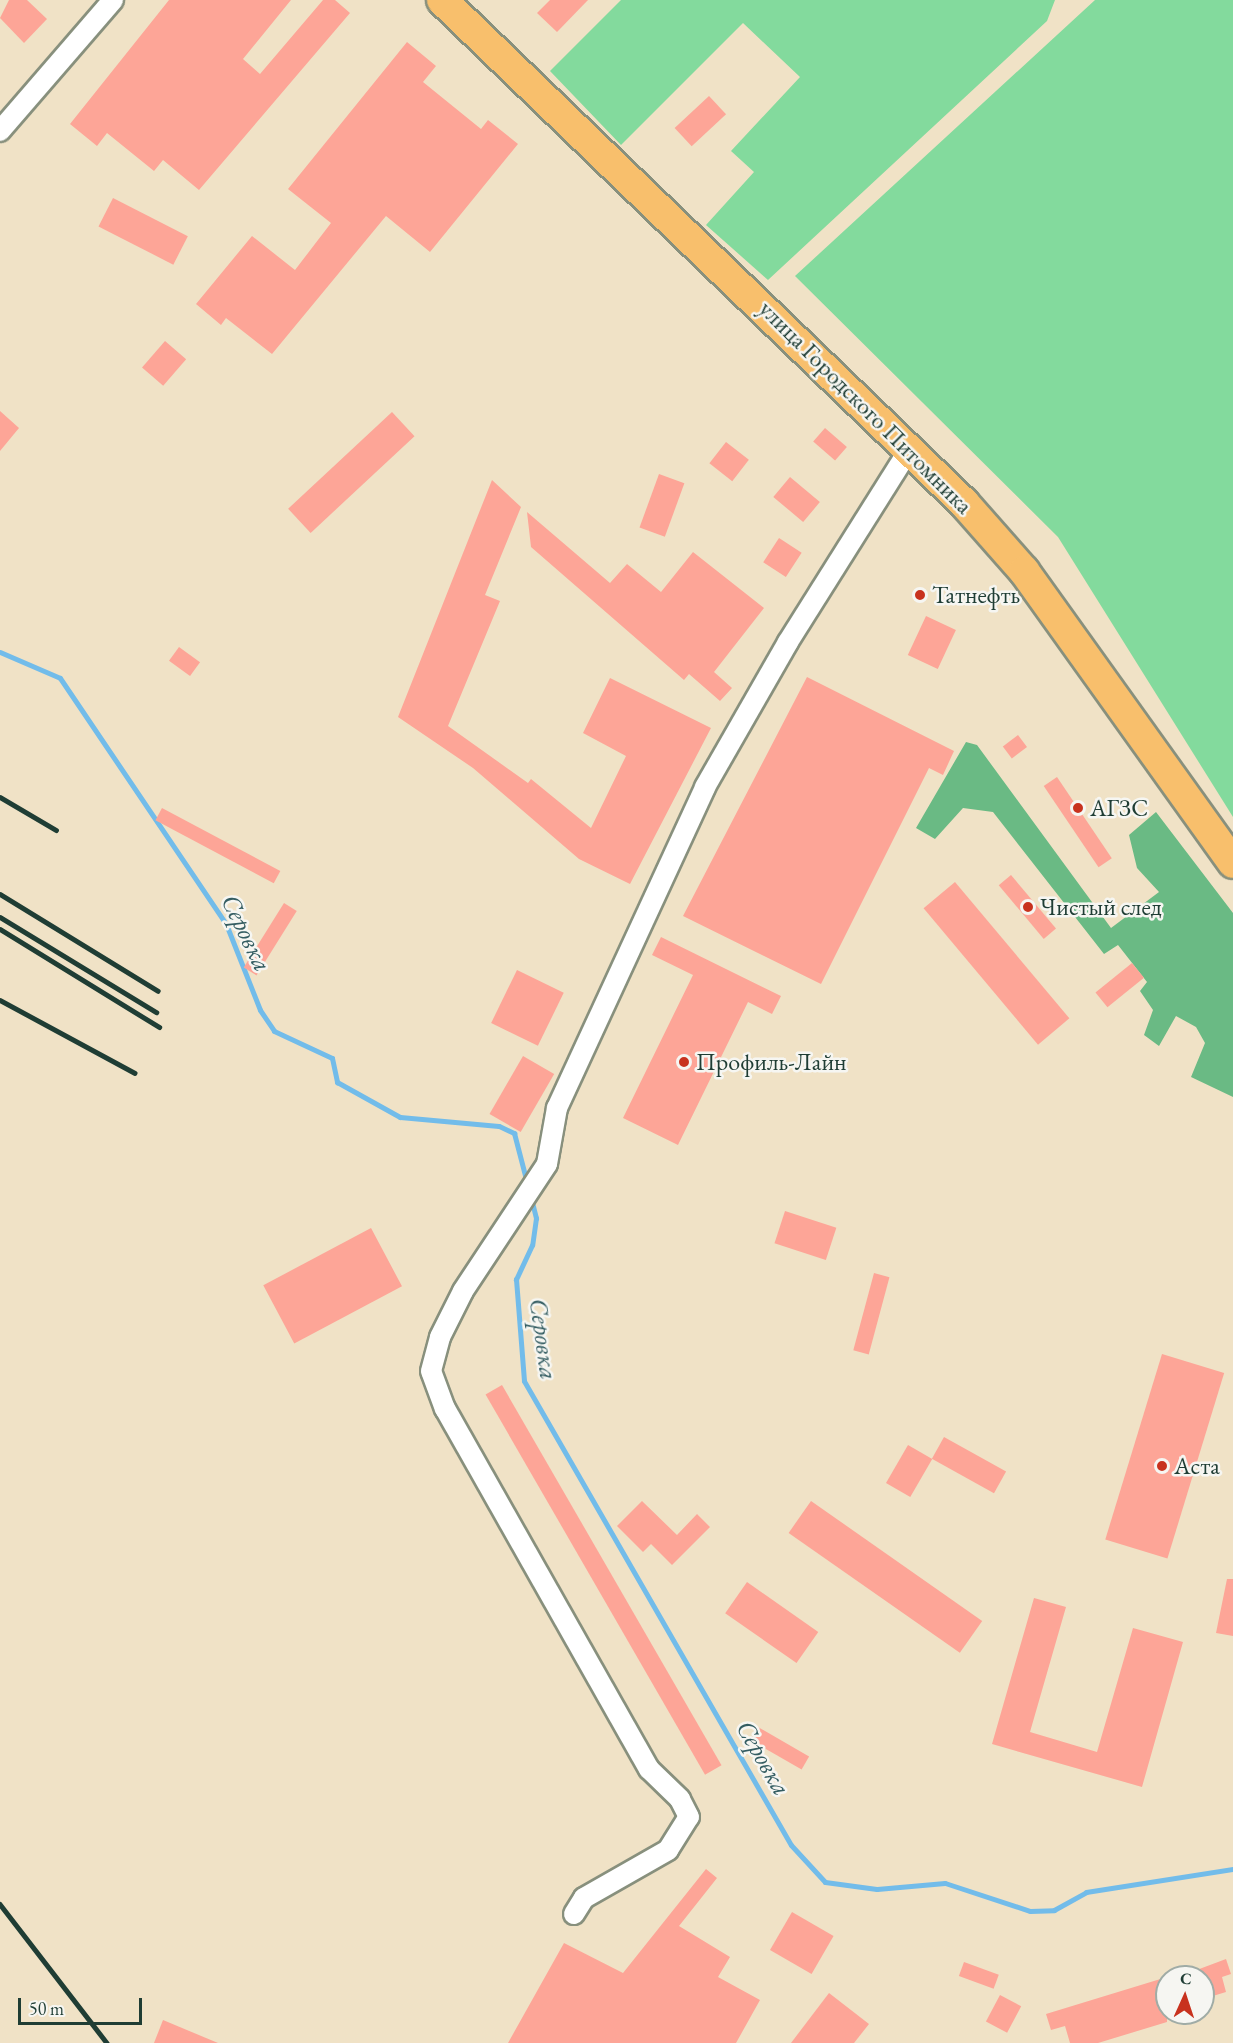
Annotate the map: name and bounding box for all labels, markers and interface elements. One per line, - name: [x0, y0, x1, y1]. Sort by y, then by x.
- street label: улица Городского Питомника: [753, 294, 979, 520]
- place label: Татнефть: [932, 581, 1020, 609]
- marker: Татнефть: [913, 588, 927, 602]
- place label: АГЗС: [1090, 794, 1148, 822]
- marker: АГЗС: [1071, 801, 1085, 815]
- water label: Серовка: [214, 889, 278, 977]
- place label: Чистый след: [1040, 893, 1162, 921]
- marker: Чистый след: [1021, 900, 1035, 914]
- place label: Профиль-Лайн: [696, 1048, 847, 1076]
- marker: Профиль-Лайн: [677, 1055, 691, 1069]
- water label: Серовка: [522, 1296, 564, 1382]
- place label: Аста: [1174, 1452, 1220, 1480]
- marker: Аста: [1155, 1459, 1169, 1473]
- water label: Серовка: [729, 1715, 797, 1801]
- north arrow: [1155, 1965, 1215, 2025]
- text: С: [1180, 1968, 1192, 1989]
- scale bar: [21, 1986, 146, 2024]
- text: 50 m: [29, 1997, 64, 2020]

